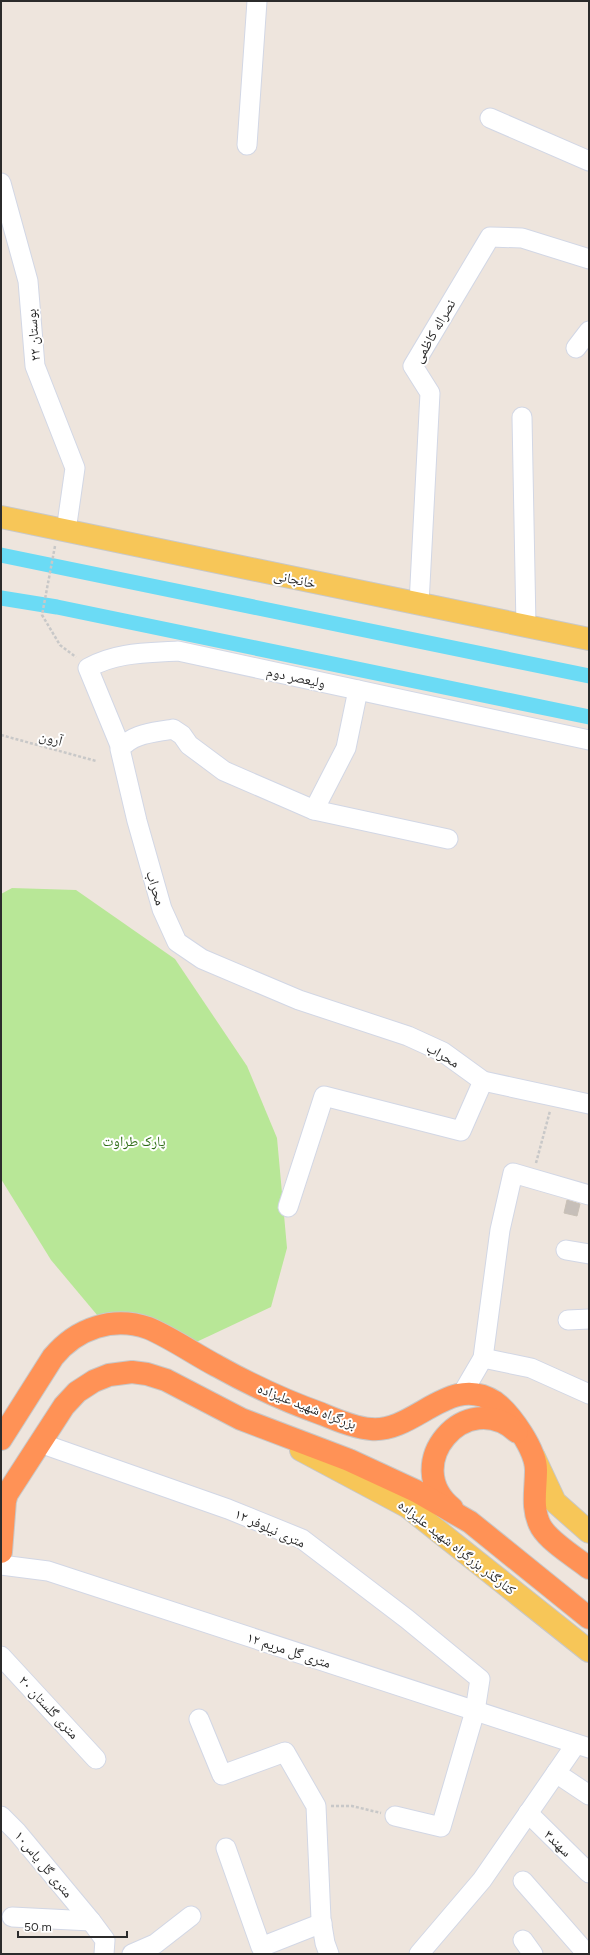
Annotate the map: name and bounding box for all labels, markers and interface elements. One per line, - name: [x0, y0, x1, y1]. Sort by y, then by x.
- street label: نصراله کاظمی: [409, 296, 459, 366]
- street label: بوستان ۲۲: [23, 308, 44, 362]
- street label: خانجانی: [272, 567, 318, 592]
- street label: ولیعصر دوم: [265, 663, 327, 693]
- street label: آرون: [37, 727, 65, 750]
- street label: محراب: [142, 869, 169, 908]
- street label: محراب: [423, 1039, 462, 1072]
- park label: پارک طراوت: [103, 1133, 166, 1150]
- street label: بزرگراه شهید علیزاده: [255, 1380, 359, 1433]
- street label: کنارگذر بزرگراه شهید علیزاده: [394, 1496, 519, 1599]
- street label: ۱۲ متری نیلوفر: [232, 1505, 308, 1552]
- street label: ۱۲ متری گل مریم: [245, 1629, 333, 1673]
- street label: ۲۰ متری گلستان: [15, 1672, 82, 1743]
- street label: سهند۳: [540, 1826, 575, 1860]
- street label: ۱۰متری گل یاس: [11, 1828, 76, 1901]
- scale bar: [18, 1913, 127, 1939]
- text: 50 m: [24, 1920, 52, 1934]

